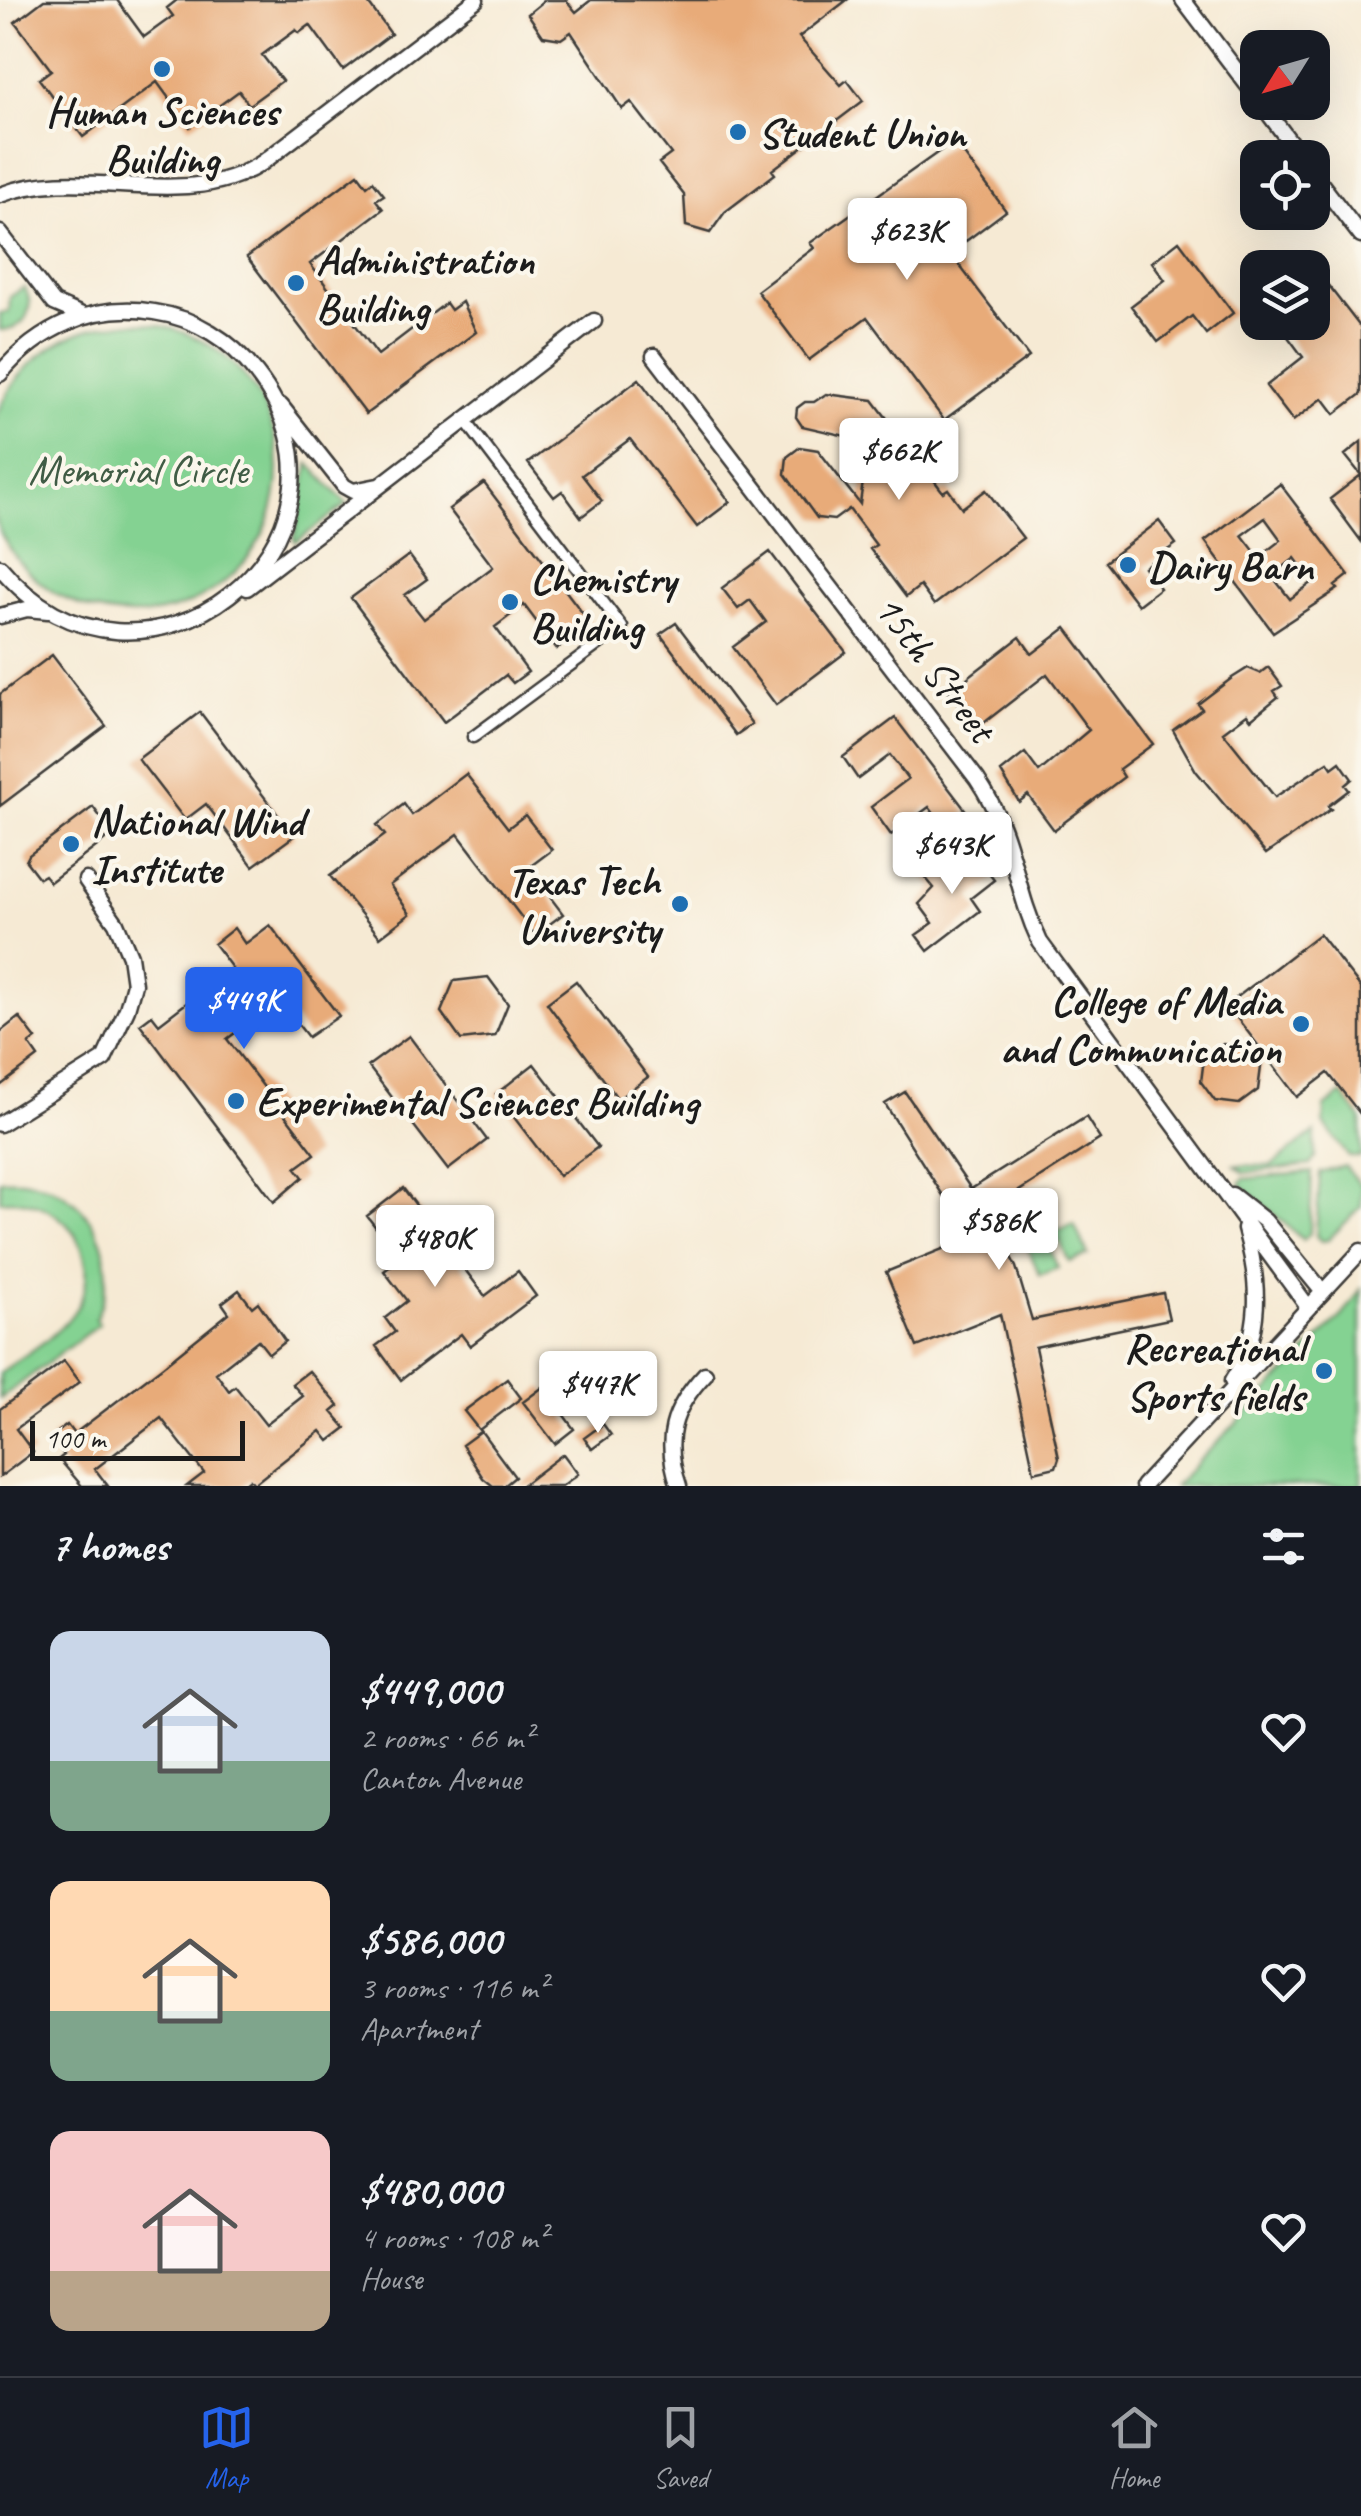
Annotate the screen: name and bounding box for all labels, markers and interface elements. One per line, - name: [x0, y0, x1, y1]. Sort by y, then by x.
- north arrow: [1240, 30, 1330, 120]
- map controls: [1240, 30, 1330, 340]
- marker: Human Sciences Building: [151, 58, 173, 80]
- place label: Human Sciences Building: [46, 85, 283, 186]
- place label: Student Union: [758, 107, 968, 160]
- marker: Student Union: [727, 121, 749, 143]
- button: locate: [1240, 140, 1330, 230]
- pin: $623K: [837, 198, 977, 283]
- text: $623K: [870, 210, 944, 251]
- place label: Administration Building: [316, 234, 535, 335]
- button: layers: [1240, 250, 1330, 340]
- marker: Administration Building: [285, 272, 307, 294]
- pin: $662K: [829, 418, 969, 503]
- text: $662K: [861, 430, 937, 471]
- park label: Memorial Circle: [28, 444, 250, 497]
- place label: Dairy Barn: [1148, 540, 1315, 593]
- place label: Chemistry Building: [530, 553, 681, 654]
- marker: Dairy Barn: [1117, 554, 1139, 576]
- street label: 15th Street: [862, 583, 1010, 756]
- marker: Chemistry Building: [499, 591, 521, 613]
- place label: National Wind Institute: [91, 795, 310, 896]
- pin: $643K: [882, 812, 1022, 897]
- text: $643K: [915, 824, 989, 865]
- marker: National Wind Institute: [60, 833, 82, 855]
- place label: Texas Tech University: [507, 855, 665, 956]
- marker: Texas Tech University: [669, 893, 691, 915]
- pin: $449K: [174, 967, 314, 1052]
- place label: College of Media and Communication: [1000, 975, 1284, 1076]
- text: $449K: [207, 979, 281, 1020]
- marker: College of Media and Communication: [1290, 1013, 1312, 1035]
- place label: Experimental Sciences Building: [256, 1076, 702, 1129]
- marker: Experimental Sciences Building: [225, 1090, 247, 1112]
- pin: $586K: [929, 1188, 1069, 1273]
- text: $586K: [962, 1200, 1036, 1241]
- pin: $480K: [365, 1205, 505, 1290]
- text: $480K: [398, 1217, 472, 1258]
- place label: Recreational Sports fields: [1124, 1322, 1312, 1423]
- pin: $447K: [528, 1351, 668, 1436]
- marker: Recreational Sports fields: [1313, 1360, 1335, 1382]
- text: $447K: [561, 1363, 635, 1404]
- scale bar: [30, 1416, 245, 1460]
- text: 100 m: [45, 1421, 105, 1456]
- icon: filters: [1256, 1519, 1311, 1574]
- text: 7 homes: [50, 1520, 168, 1573]
- text: $449,000: [360, 1664, 500, 1717]
- icon: home: [130, 1671, 250, 1791]
- icon: heart: [1256, 1704, 1311, 1759]
- text: 2 rooms · 66 m²: [360, 1717, 533, 1758]
- text: Canton Avenue: [360, 1758, 521, 1799]
- text: $586,000: [360, 1914, 501, 1967]
- icon: home: [130, 1921, 250, 2041]
- icon: heart: [1256, 1954, 1311, 2009]
- text: 3 rooms · 116 m²: [360, 1967, 547, 2008]
- text: Apartment: [360, 2008, 478, 2049]
- text: $480,000: [360, 2164, 501, 2217]
- icon: home: [130, 2171, 250, 2291]
- icon: heart: [1256, 2204, 1311, 2259]
- text: 4 rooms · 108 m²: [360, 2217, 547, 2258]
- text: House: [360, 2258, 422, 2299]
- tab: Map: [199, 2400, 254, 2495]
- tab: Saved: [653, 2400, 708, 2495]
- tab: Home: [1107, 2400, 1162, 2495]

